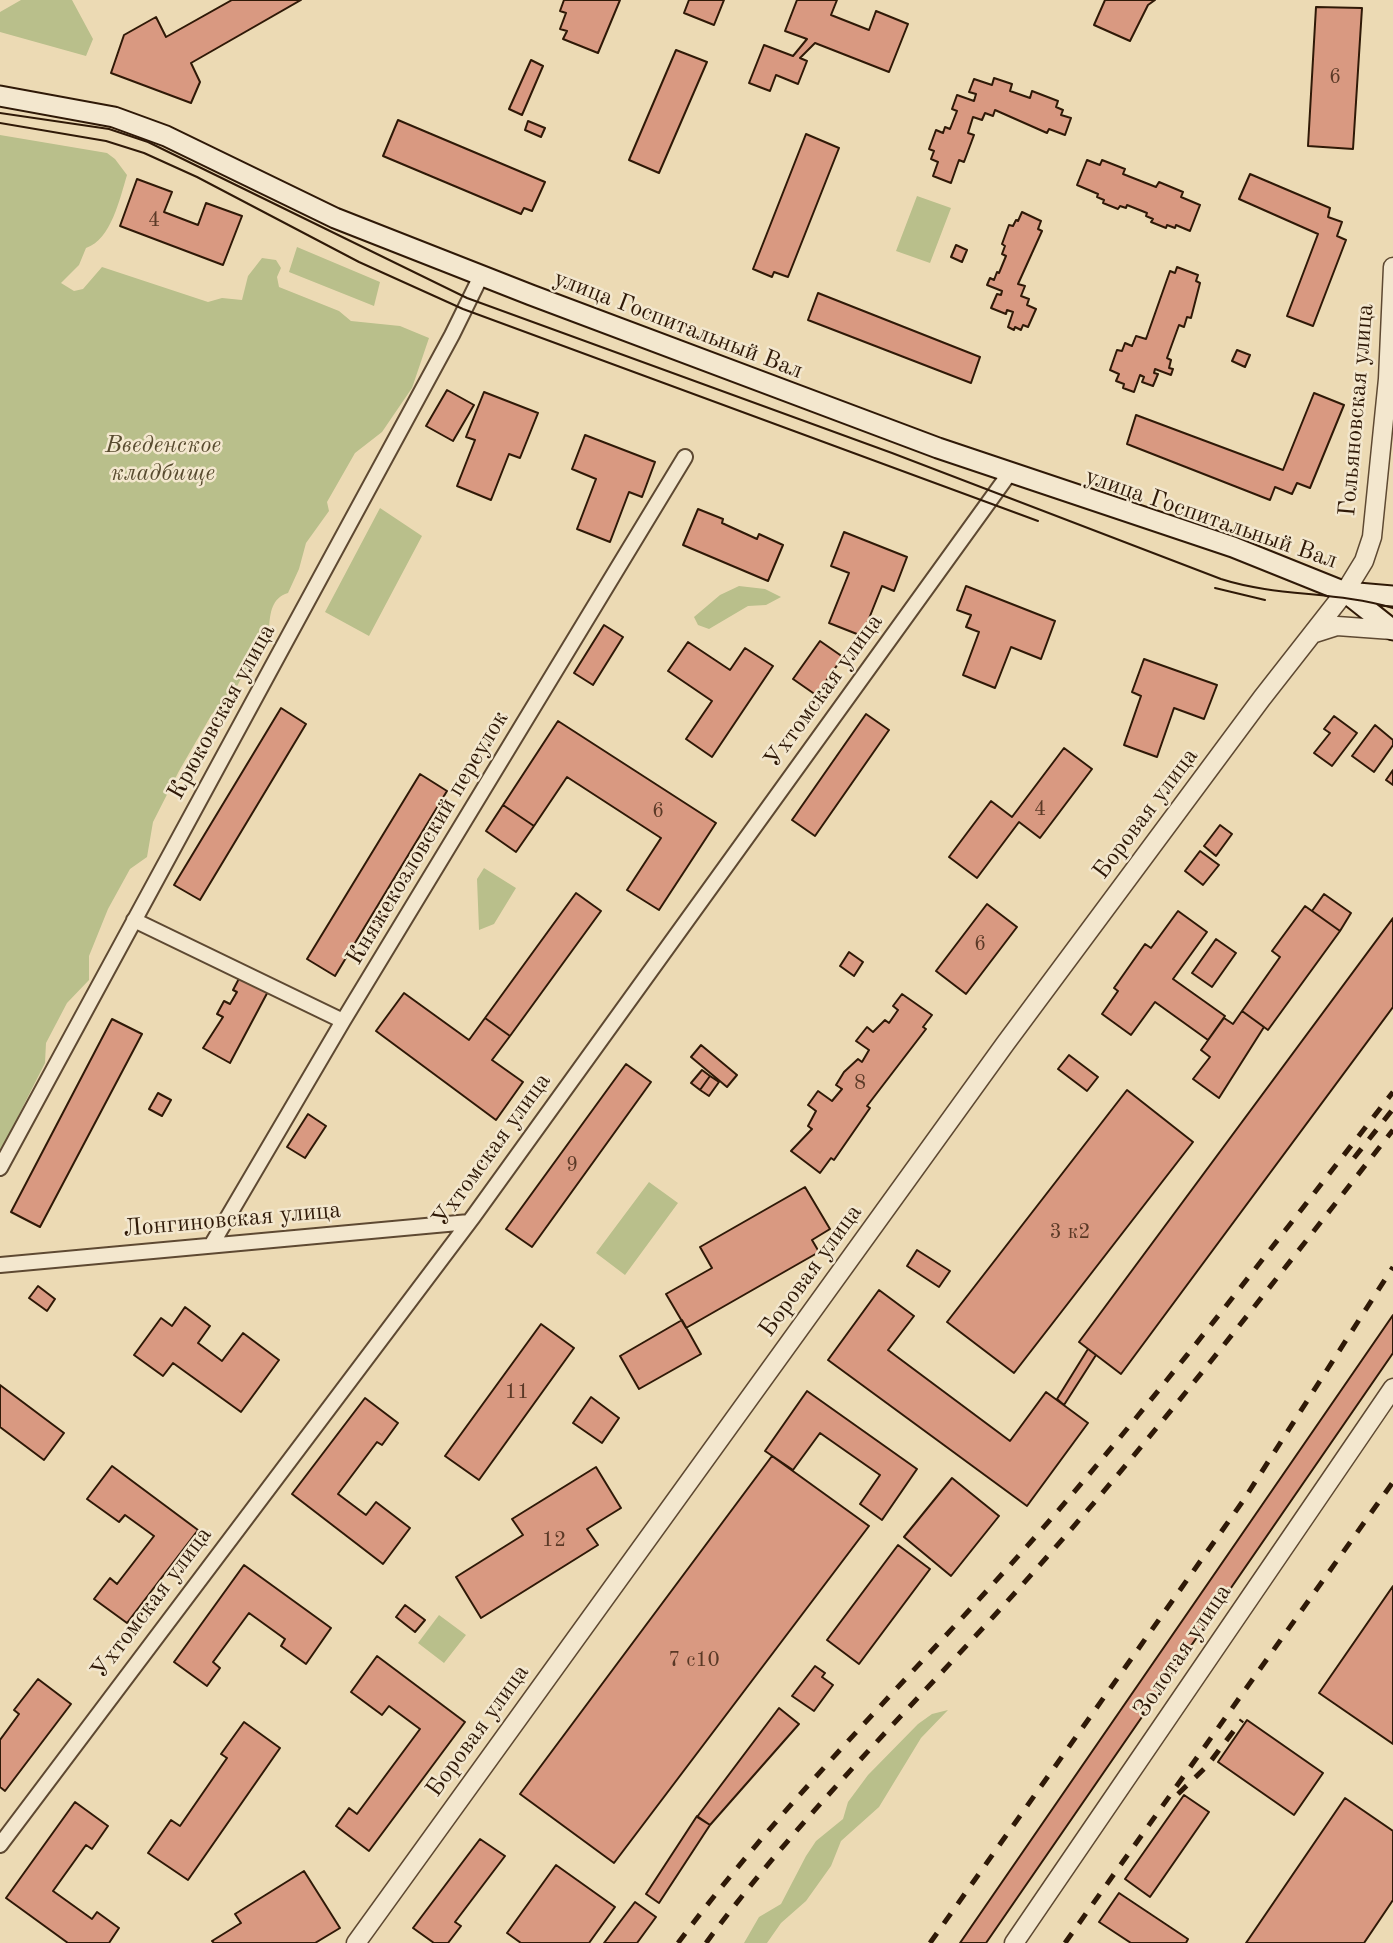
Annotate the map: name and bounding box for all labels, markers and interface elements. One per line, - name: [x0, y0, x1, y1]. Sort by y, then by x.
- house number: 6: [1329, 64, 1341, 90]
- house number: 4: [148, 207, 160, 233]
- street label: улица Госпитальный Вал: [549, 264, 807, 386]
- street label: Гольяновская улица: [1333, 303, 1381, 517]
- park label: Введенское кладбище: [105, 432, 221, 488]
- street label: улица Госпитальный Вал: [1081, 462, 1341, 576]
- street label: Ухтомская улица: [759, 609, 889, 773]
- street label: Крюковская улица: [162, 619, 282, 805]
- street label: Княжекозловский переулок: [341, 706, 515, 970]
- street label: Боровая улица: [1087, 743, 1205, 885]
- house number: 4: [1034, 796, 1046, 822]
- house number: 6: [652, 798, 664, 824]
- house number: 6: [974, 931, 986, 957]
- street label: Ухтомская улица: [427, 1068, 557, 1232]
- house number: 8: [854, 1070, 866, 1096]
- house number: 9: [566, 1152, 578, 1178]
- street label: Лонгиновская улица: [122, 1196, 342, 1244]
- street label: Боровая улица: [753, 1199, 869, 1343]
- house number: 3 к2: [1050, 1219, 1090, 1245]
- house number: 11: [505, 1379, 529, 1405]
- street label: Ухтомская улица: [85, 1521, 219, 1685]
- house number: 12: [542, 1527, 566, 1553]
- street label: Золотая улица: [1128, 1579, 1238, 1723]
- house number: 7 с10: [668, 1647, 720, 1673]
- street label: Боровая улица: [420, 1659, 536, 1803]

